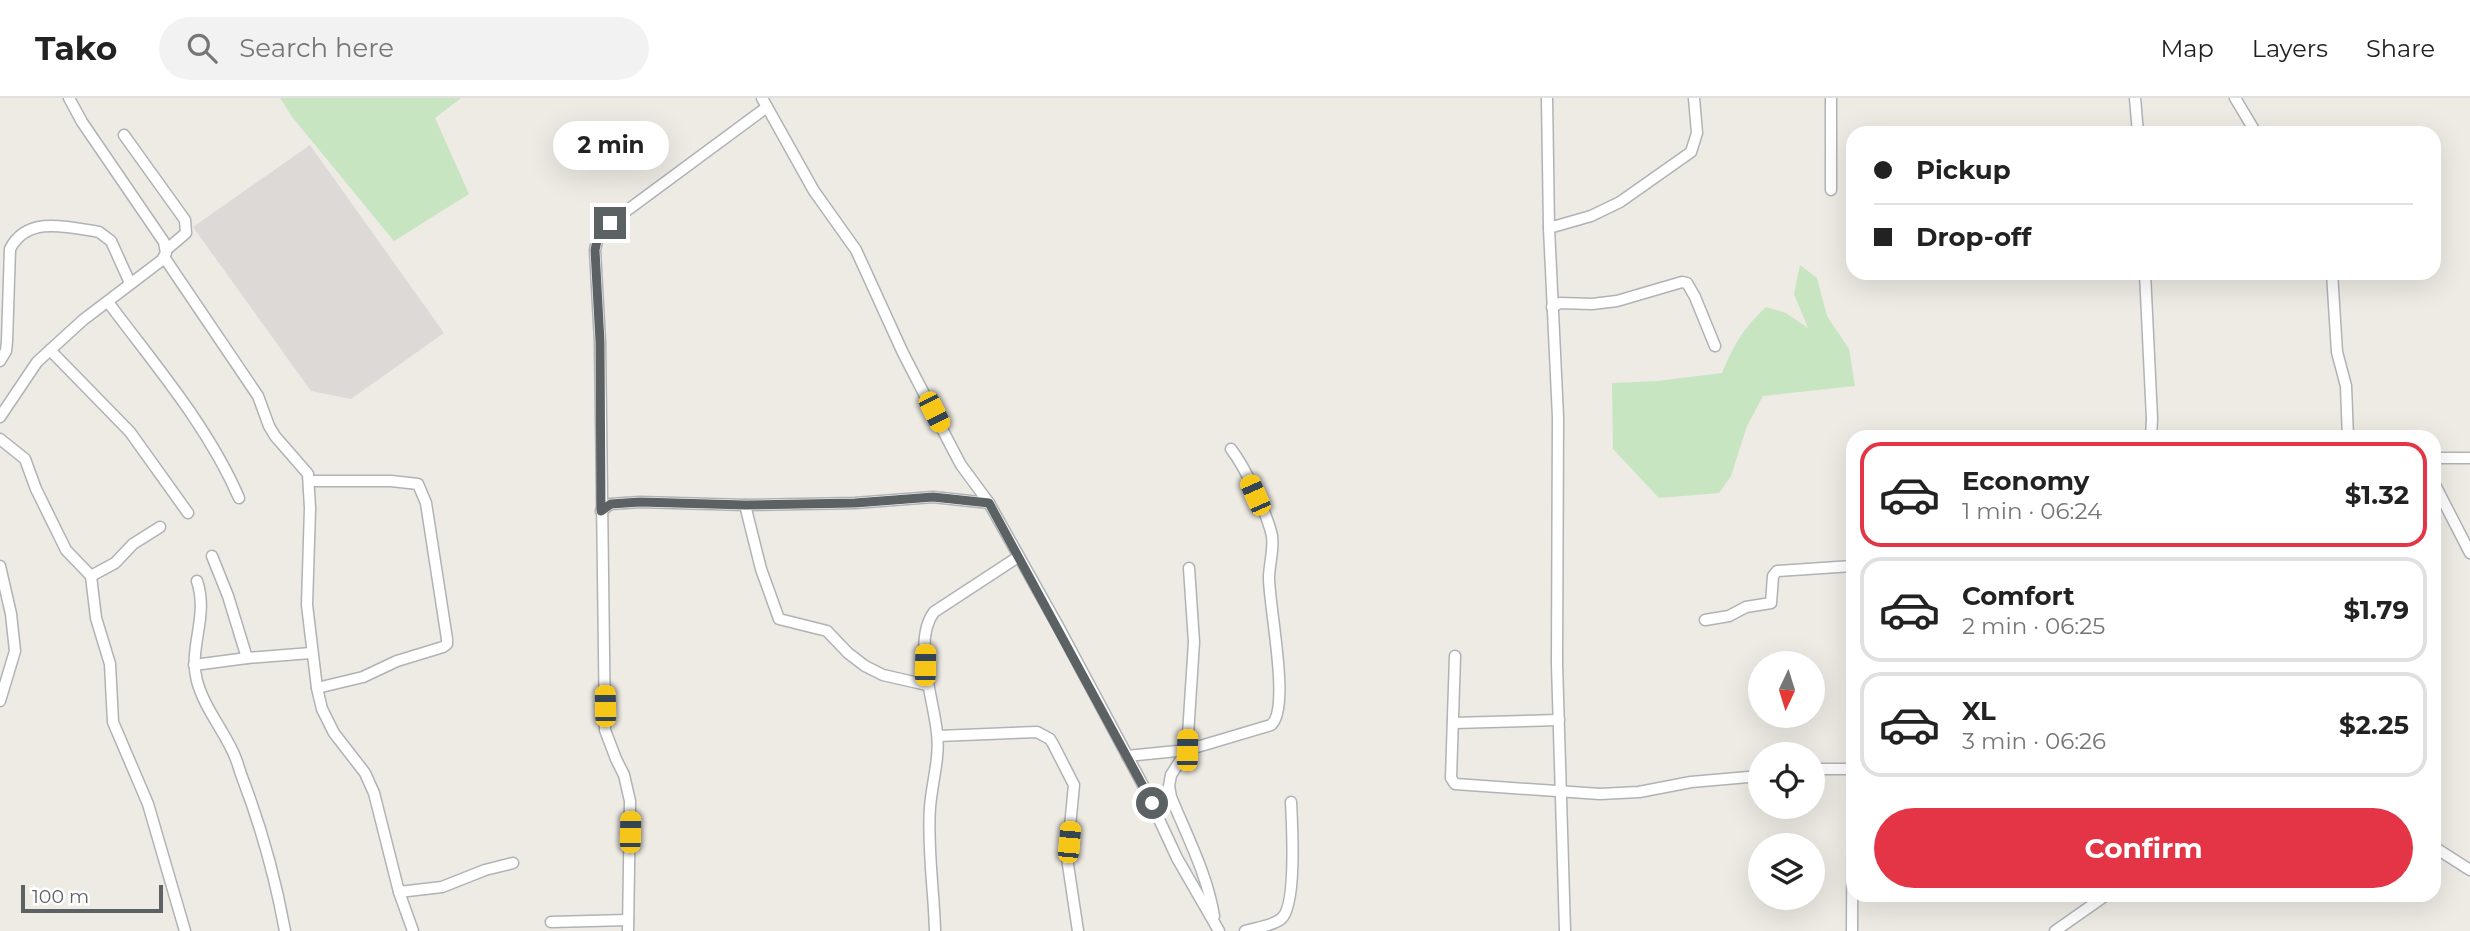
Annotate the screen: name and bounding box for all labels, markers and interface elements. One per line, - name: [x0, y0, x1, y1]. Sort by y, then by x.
- search box: [159, 17, 649, 80]
- text: Tako: [35, 28, 117, 68]
- icon: search: [183, 29, 221, 67]
- text: Search here: [239, 32, 394, 64]
- text: Map: [2160, 34, 2214, 63]
- text: Layers: [2252, 34, 2328, 63]
- text: Share: [2366, 34, 2435, 63]
- callout: 2 min: [552, 122, 668, 170]
- text: 2 min: [577, 131, 645, 159]
- text: Pickup: [1916, 154, 2011, 186]
- route end: [594, 207, 626, 239]
- text: Drop-off: [1916, 221, 2031, 253]
- car: [916, 389, 953, 435]
- icon: car: [1878, 463, 1941, 526]
- text: Economy: [1962, 465, 2089, 497]
- car: [1237, 472, 1274, 518]
- text: $1.32: [2345, 479, 2409, 511]
- text: 1 min · 06:24: [1962, 497, 2102, 525]
- icon: car: [1878, 578, 1941, 641]
- text: Comfort: [1962, 580, 2074, 612]
- text: $1.79: [2343, 594, 2409, 626]
- text: 2 min · 06:25: [1962, 612, 2105, 640]
- car: [915, 644, 936, 686]
- north arrow: [1748, 651, 1825, 728]
- map controls: [1748, 651, 1825, 910]
- car: [595, 685, 616, 727]
- icon: car: [1878, 693, 1941, 756]
- text: XL: [1962, 695, 1996, 727]
- text: $2.25: [2339, 709, 2409, 741]
- text: 3 min · 06:26: [1962, 727, 2106, 755]
- car: [1177, 729, 1198, 771]
- button: locate: [1748, 742, 1825, 819]
- route start: [1136, 787, 1168, 819]
- button: Confirm: [1874, 808, 2413, 888]
- car: [620, 811, 641, 853]
- car: [1057, 820, 1082, 864]
- button: layers: [1748, 833, 1825, 910]
- scale bar: [21, 882, 163, 914]
- text: 100 m: [32, 885, 89, 908]

